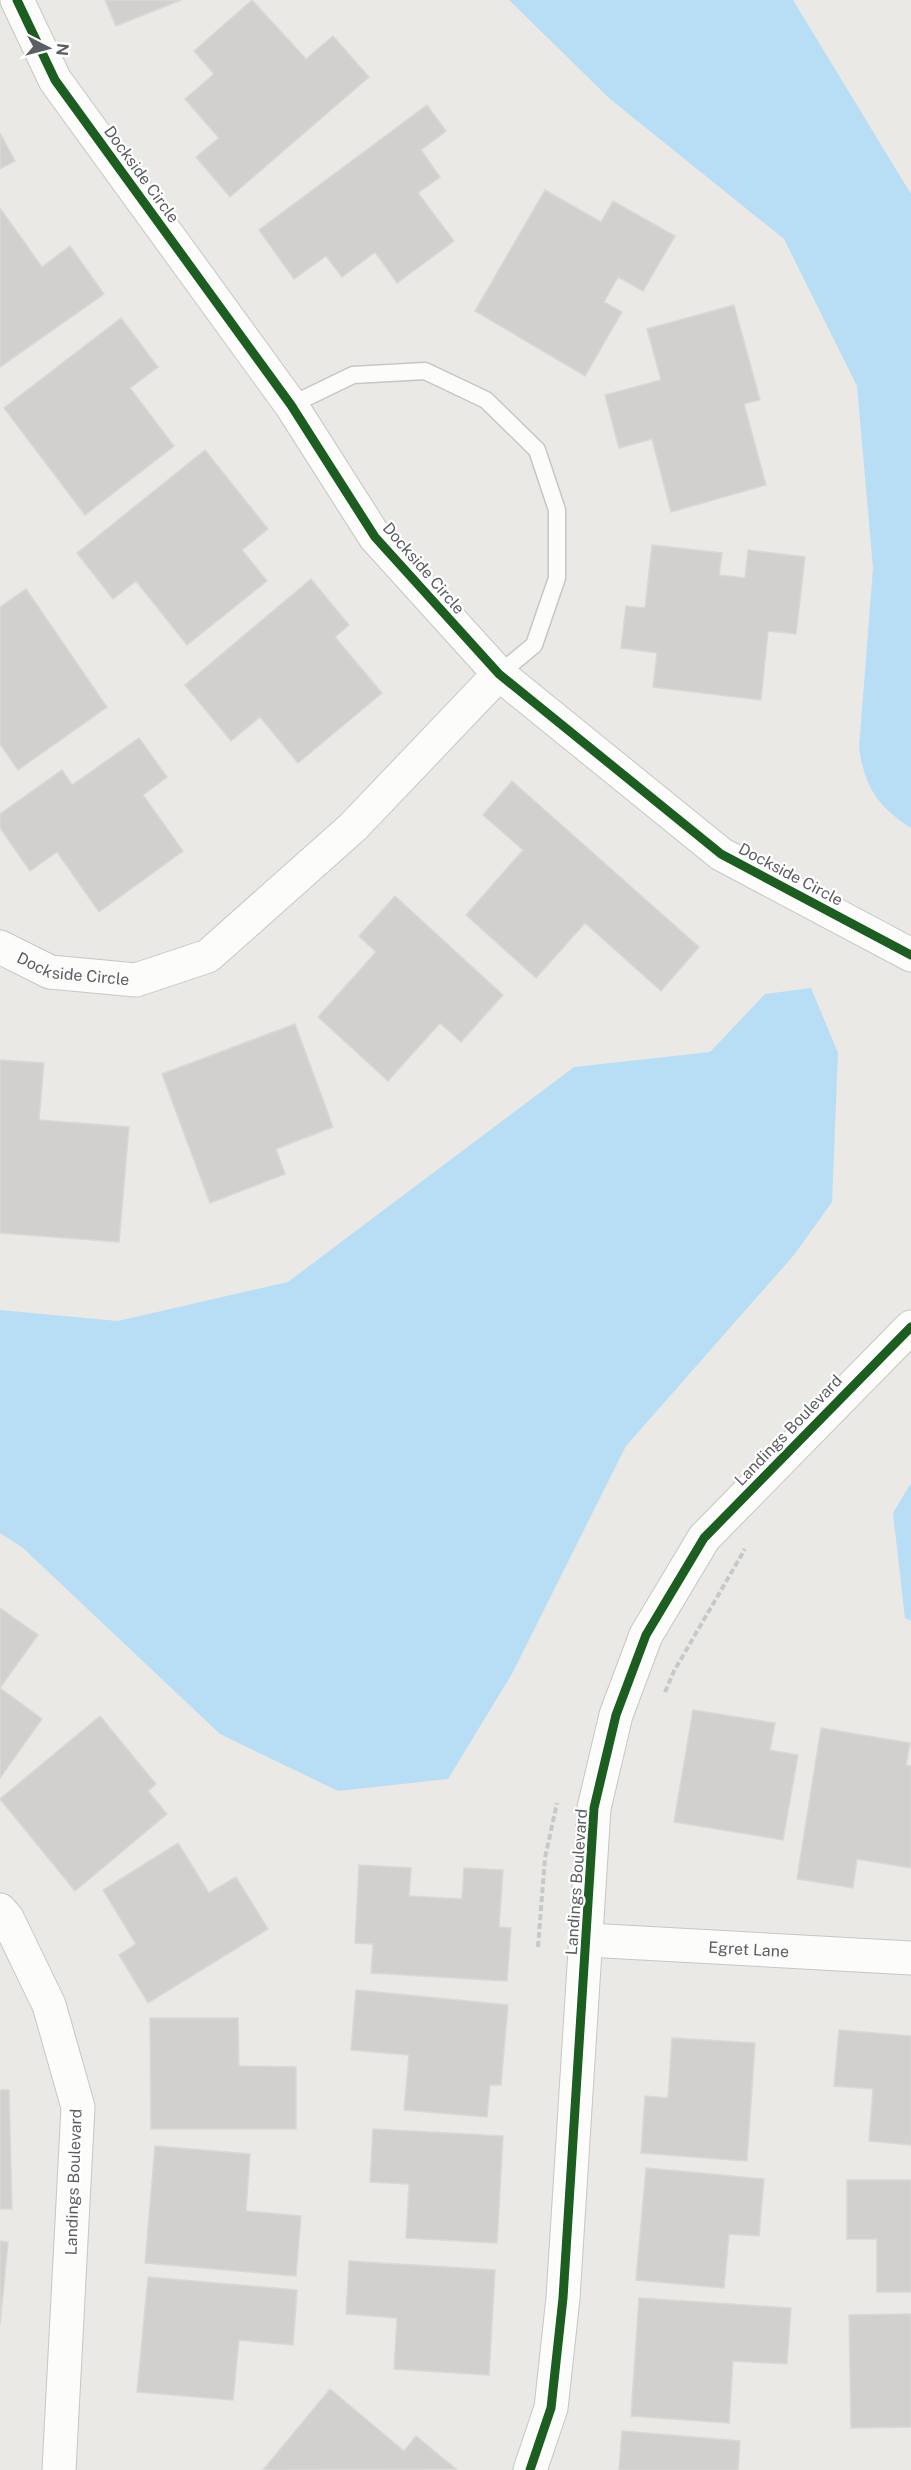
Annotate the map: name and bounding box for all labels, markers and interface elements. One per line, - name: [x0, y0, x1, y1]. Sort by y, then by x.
- north arrow: [18, 18, 78, 78]
- text: N: [52, 42, 73, 57]
- street label: Dockside Circle: [100, 122, 183, 227]
- street label: Dockside Circle: [379, 519, 469, 618]
- street label: Dockside Circle: [735, 839, 846, 910]
- street label: Dockside Circle: [14, 948, 130, 989]
- street label: Landings Boulevard: [731, 1371, 846, 1490]
- street label: Landings Boulevard: [562, 1808, 591, 1956]
- street label: Egret Lane: [708, 1938, 790, 1961]
- street label: Landings Boulevard: [61, 2108, 86, 2256]

